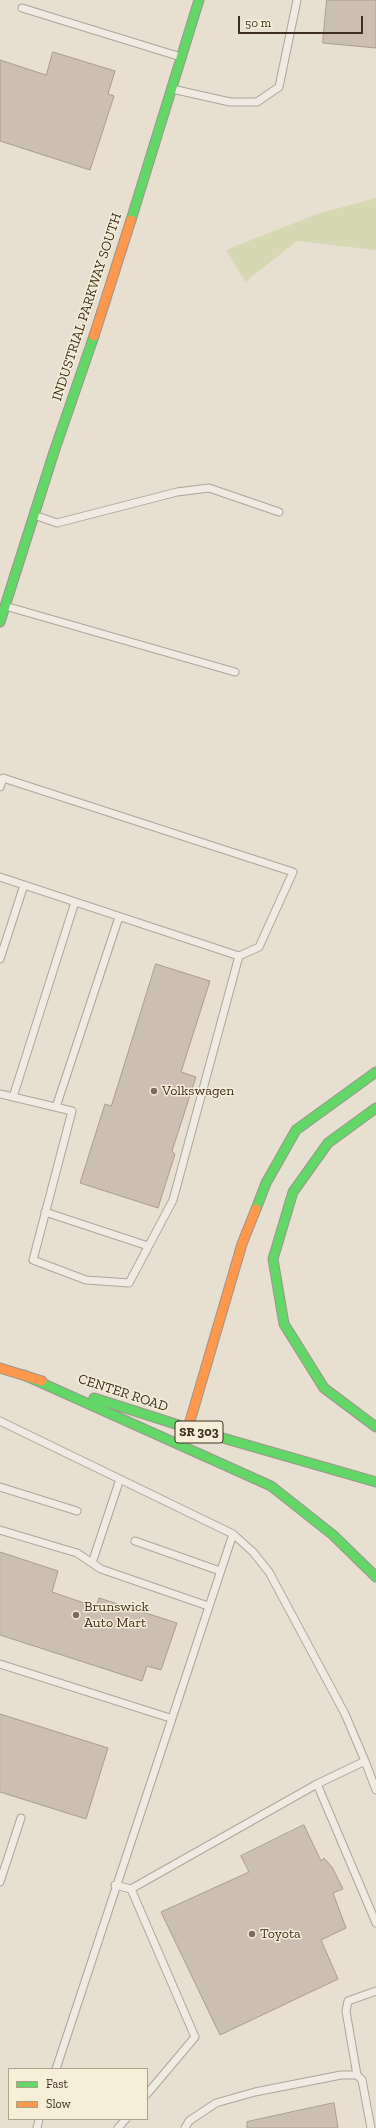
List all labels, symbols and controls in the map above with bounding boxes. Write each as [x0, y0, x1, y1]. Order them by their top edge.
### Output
scale bar [240, 8, 365, 34]
text: 50 m [245, 16, 271, 30]
street label: INDUSTRIAL PARKWAY SOUTH [49, 211, 125, 403]
place label: Volkswagen [162, 1083, 234, 1099]
marker: Volkswagen [149, 1086, 159, 1096]
street label: CENTER ROAD [76, 1371, 170, 1415]
road number: SR 303 [175, 1421, 223, 1443]
place label: Brunswick Auto Mart [84, 1599, 149, 1632]
marker: Brunswick Auto Mart [71, 1610, 81, 1620]
place label: Toyota [260, 1926, 301, 1942]
marker: Toyota [247, 1929, 257, 1939]
legend [8, 2068, 148, 2120]
text: Fast [46, 2077, 68, 2091]
text: Slow [46, 2097, 71, 2111]

